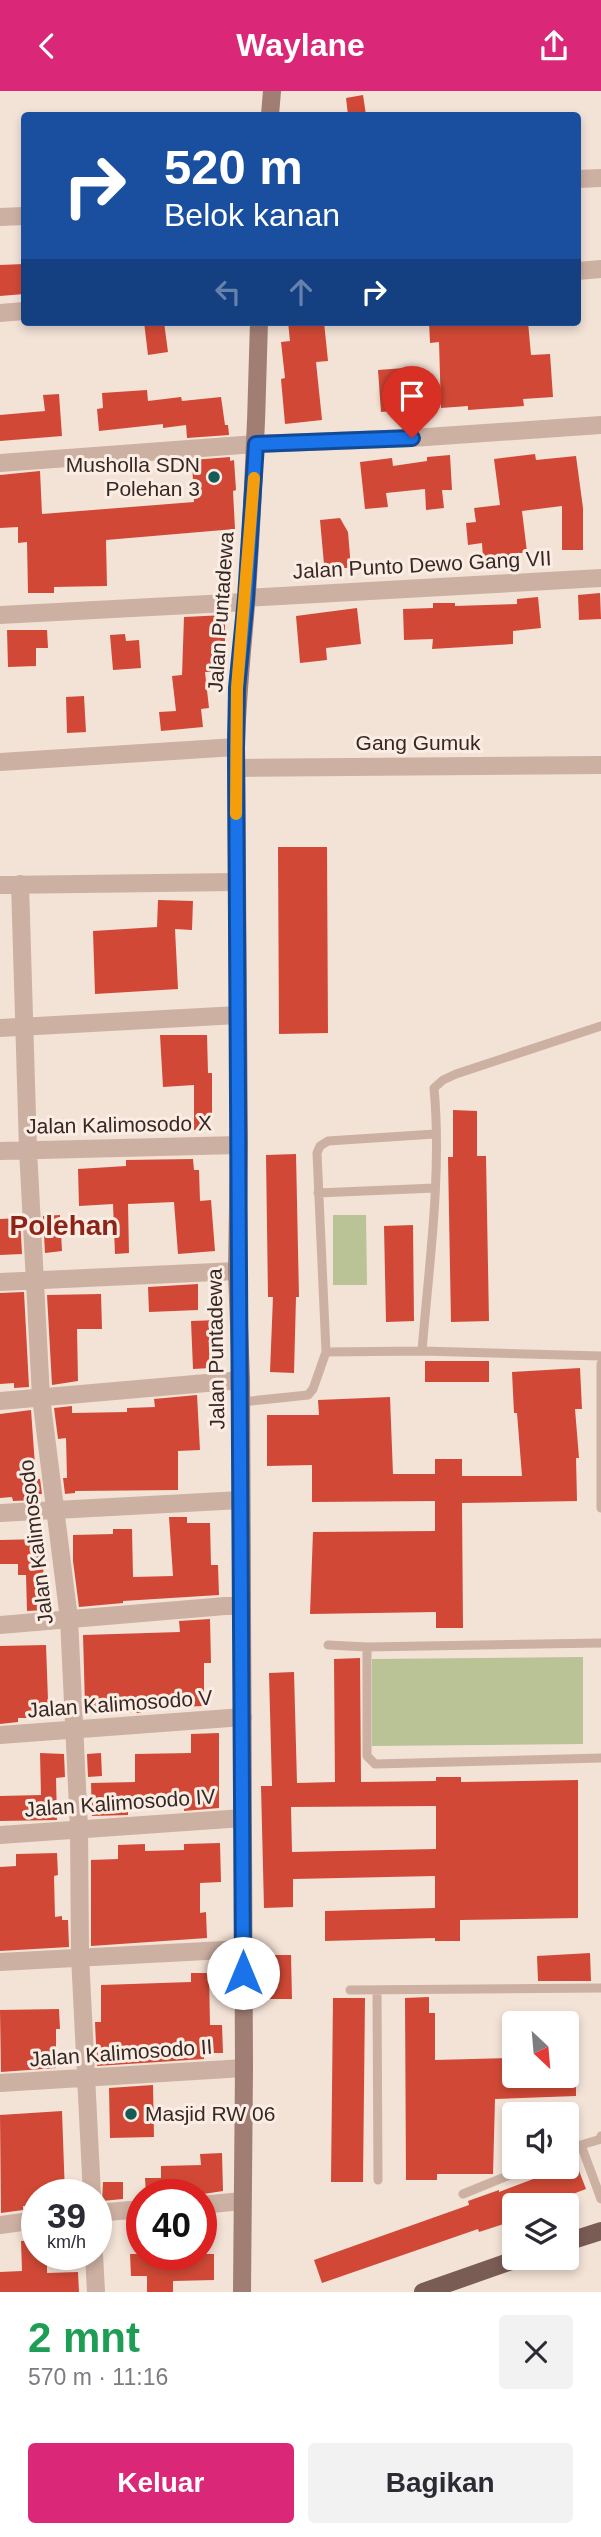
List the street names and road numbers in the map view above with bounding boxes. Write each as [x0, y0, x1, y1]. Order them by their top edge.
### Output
street label: Jalan Puntadewa [203, 530, 238, 693]
street label: Jalan Punto Dewo Gang VII [292, 546, 552, 583]
street label: Gang Gumuk [356, 731, 481, 754]
street label: Jalan Kalimosodo X [26, 1111, 212, 1138]
street label: Jalan Puntadewa [203, 1268, 228, 1430]
street label: Jalan Kalimosodo [14, 1458, 57, 1626]
street label: Jalan Kalimosodo V [27, 1686, 213, 1721]
street label: Jalan Kalimosodo IV [24, 1784, 216, 1821]
street label: Jalan Kalimosodo II [29, 2035, 213, 2070]

